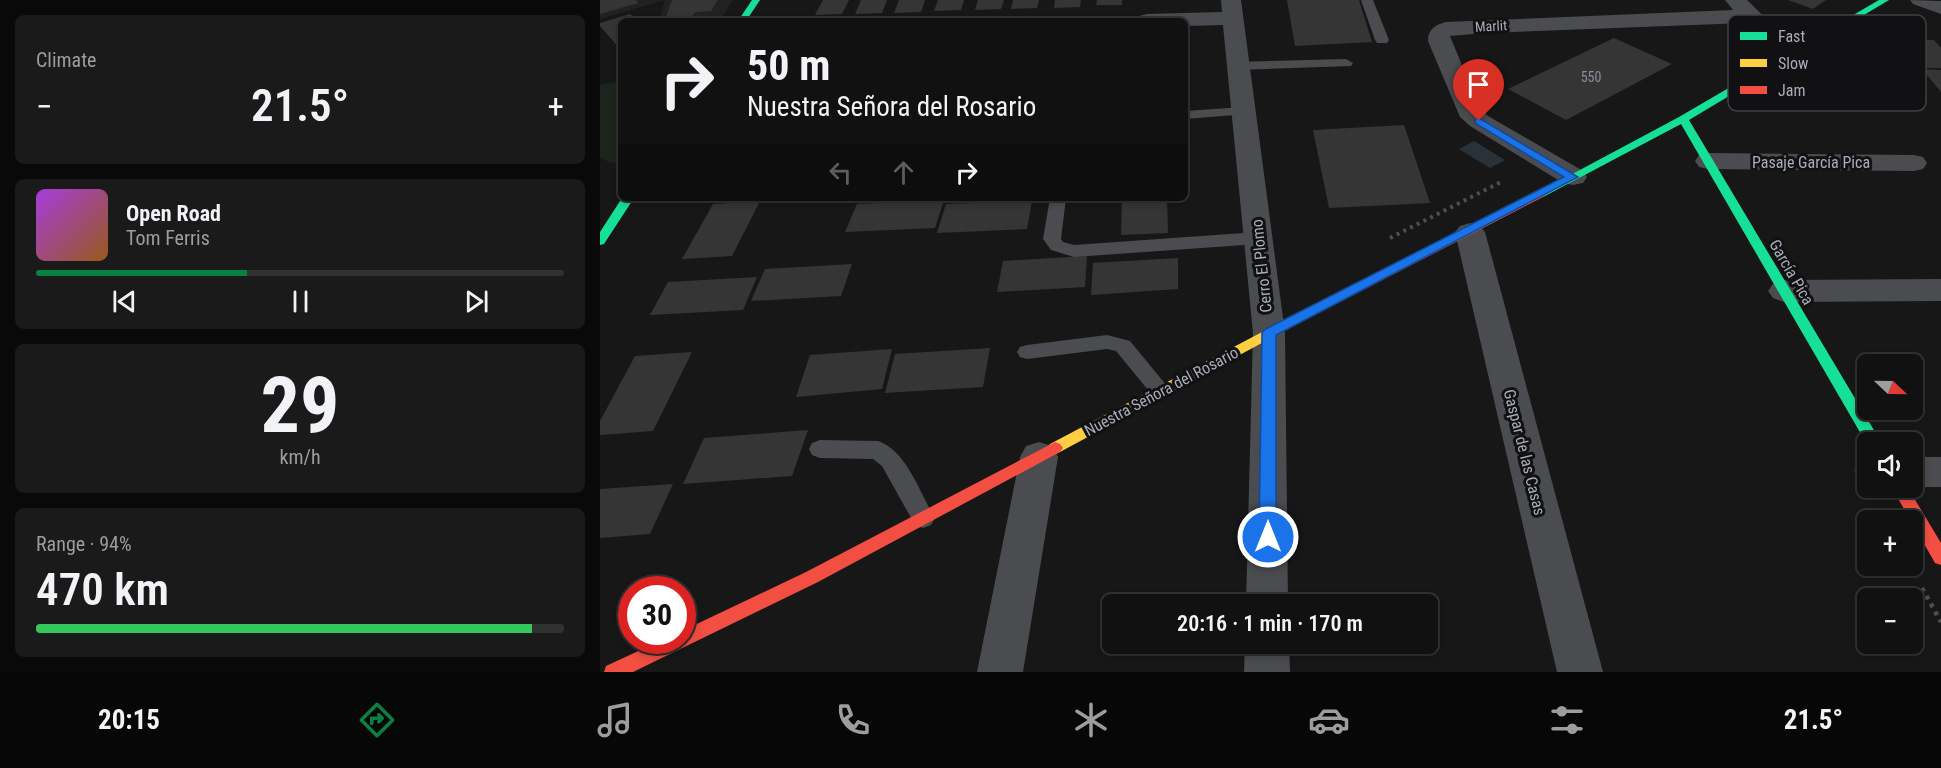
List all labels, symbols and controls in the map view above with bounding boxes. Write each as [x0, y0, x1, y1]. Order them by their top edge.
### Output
legend [1728, 15, 1926, 111]
street label: Marlit [1475, 17, 1507, 35]
text: Fast [1778, 27, 1805, 46]
text: 50 m [747, 41, 830, 90]
icon: right [648, 42, 726, 120]
text: Climate [36, 48, 96, 72]
text: Slow [1778, 54, 1808, 73]
pin [1453, 59, 1504, 121]
icon: arrive [1462, 68, 1495, 101]
house number: 550 [1581, 69, 1601, 85]
text: 21.5° [251, 79, 349, 132]
text: Jam [1778, 81, 1805, 100]
text: − [36, 87, 53, 126]
text: + [548, 87, 564, 126]
text: Nuestra Señora del Rosario [747, 91, 1036, 123]
street label: Pasaje García Pica [1752, 153, 1870, 172]
icon: left [824, 156, 857, 189]
icon: ahead [887, 156, 920, 189]
icon: right [950, 156, 983, 189]
text: Open Road [126, 201, 221, 226]
street label: Cerro El Plomo [1247, 218, 1276, 314]
text: Tom Ferris [126, 226, 210, 250]
street label: García Pica [1765, 236, 1818, 308]
icon: previous [108, 285, 141, 318]
icon: pause [284, 285, 317, 318]
icon: next [460, 285, 493, 318]
street label: Nuestra Señora del Rosario [1081, 343, 1241, 440]
north arrow [1857, 354, 1923, 420]
map controls [1857, 354, 1923, 654]
text: 29 [261, 360, 339, 451]
street label: Gaspar de las Casas [1500, 387, 1549, 517]
button: sound [1857, 432, 1923, 498]
text: km/h [279, 445, 321, 469]
position arrow [1236, 505, 1300, 569]
button: + [1857, 510, 1923, 576]
text: Range · 94% [36, 532, 132, 556]
text: 470 km [36, 563, 169, 616]
speed limit sign: 30 [618, 576, 696, 654]
button: − [1857, 588, 1923, 654]
text: 20:16 · 1 min · 170 m [1177, 611, 1363, 636]
icon: directions [356, 699, 398, 741]
icon: music [594, 699, 636, 741]
icon: phone [832, 699, 874, 741]
icon: climate [1070, 699, 1112, 741]
icon: car [1308, 699, 1350, 741]
icon: filters [1546, 699, 1588, 741]
text: 20:15 [98, 704, 160, 736]
text: 21.5° [1784, 704, 1843, 736]

